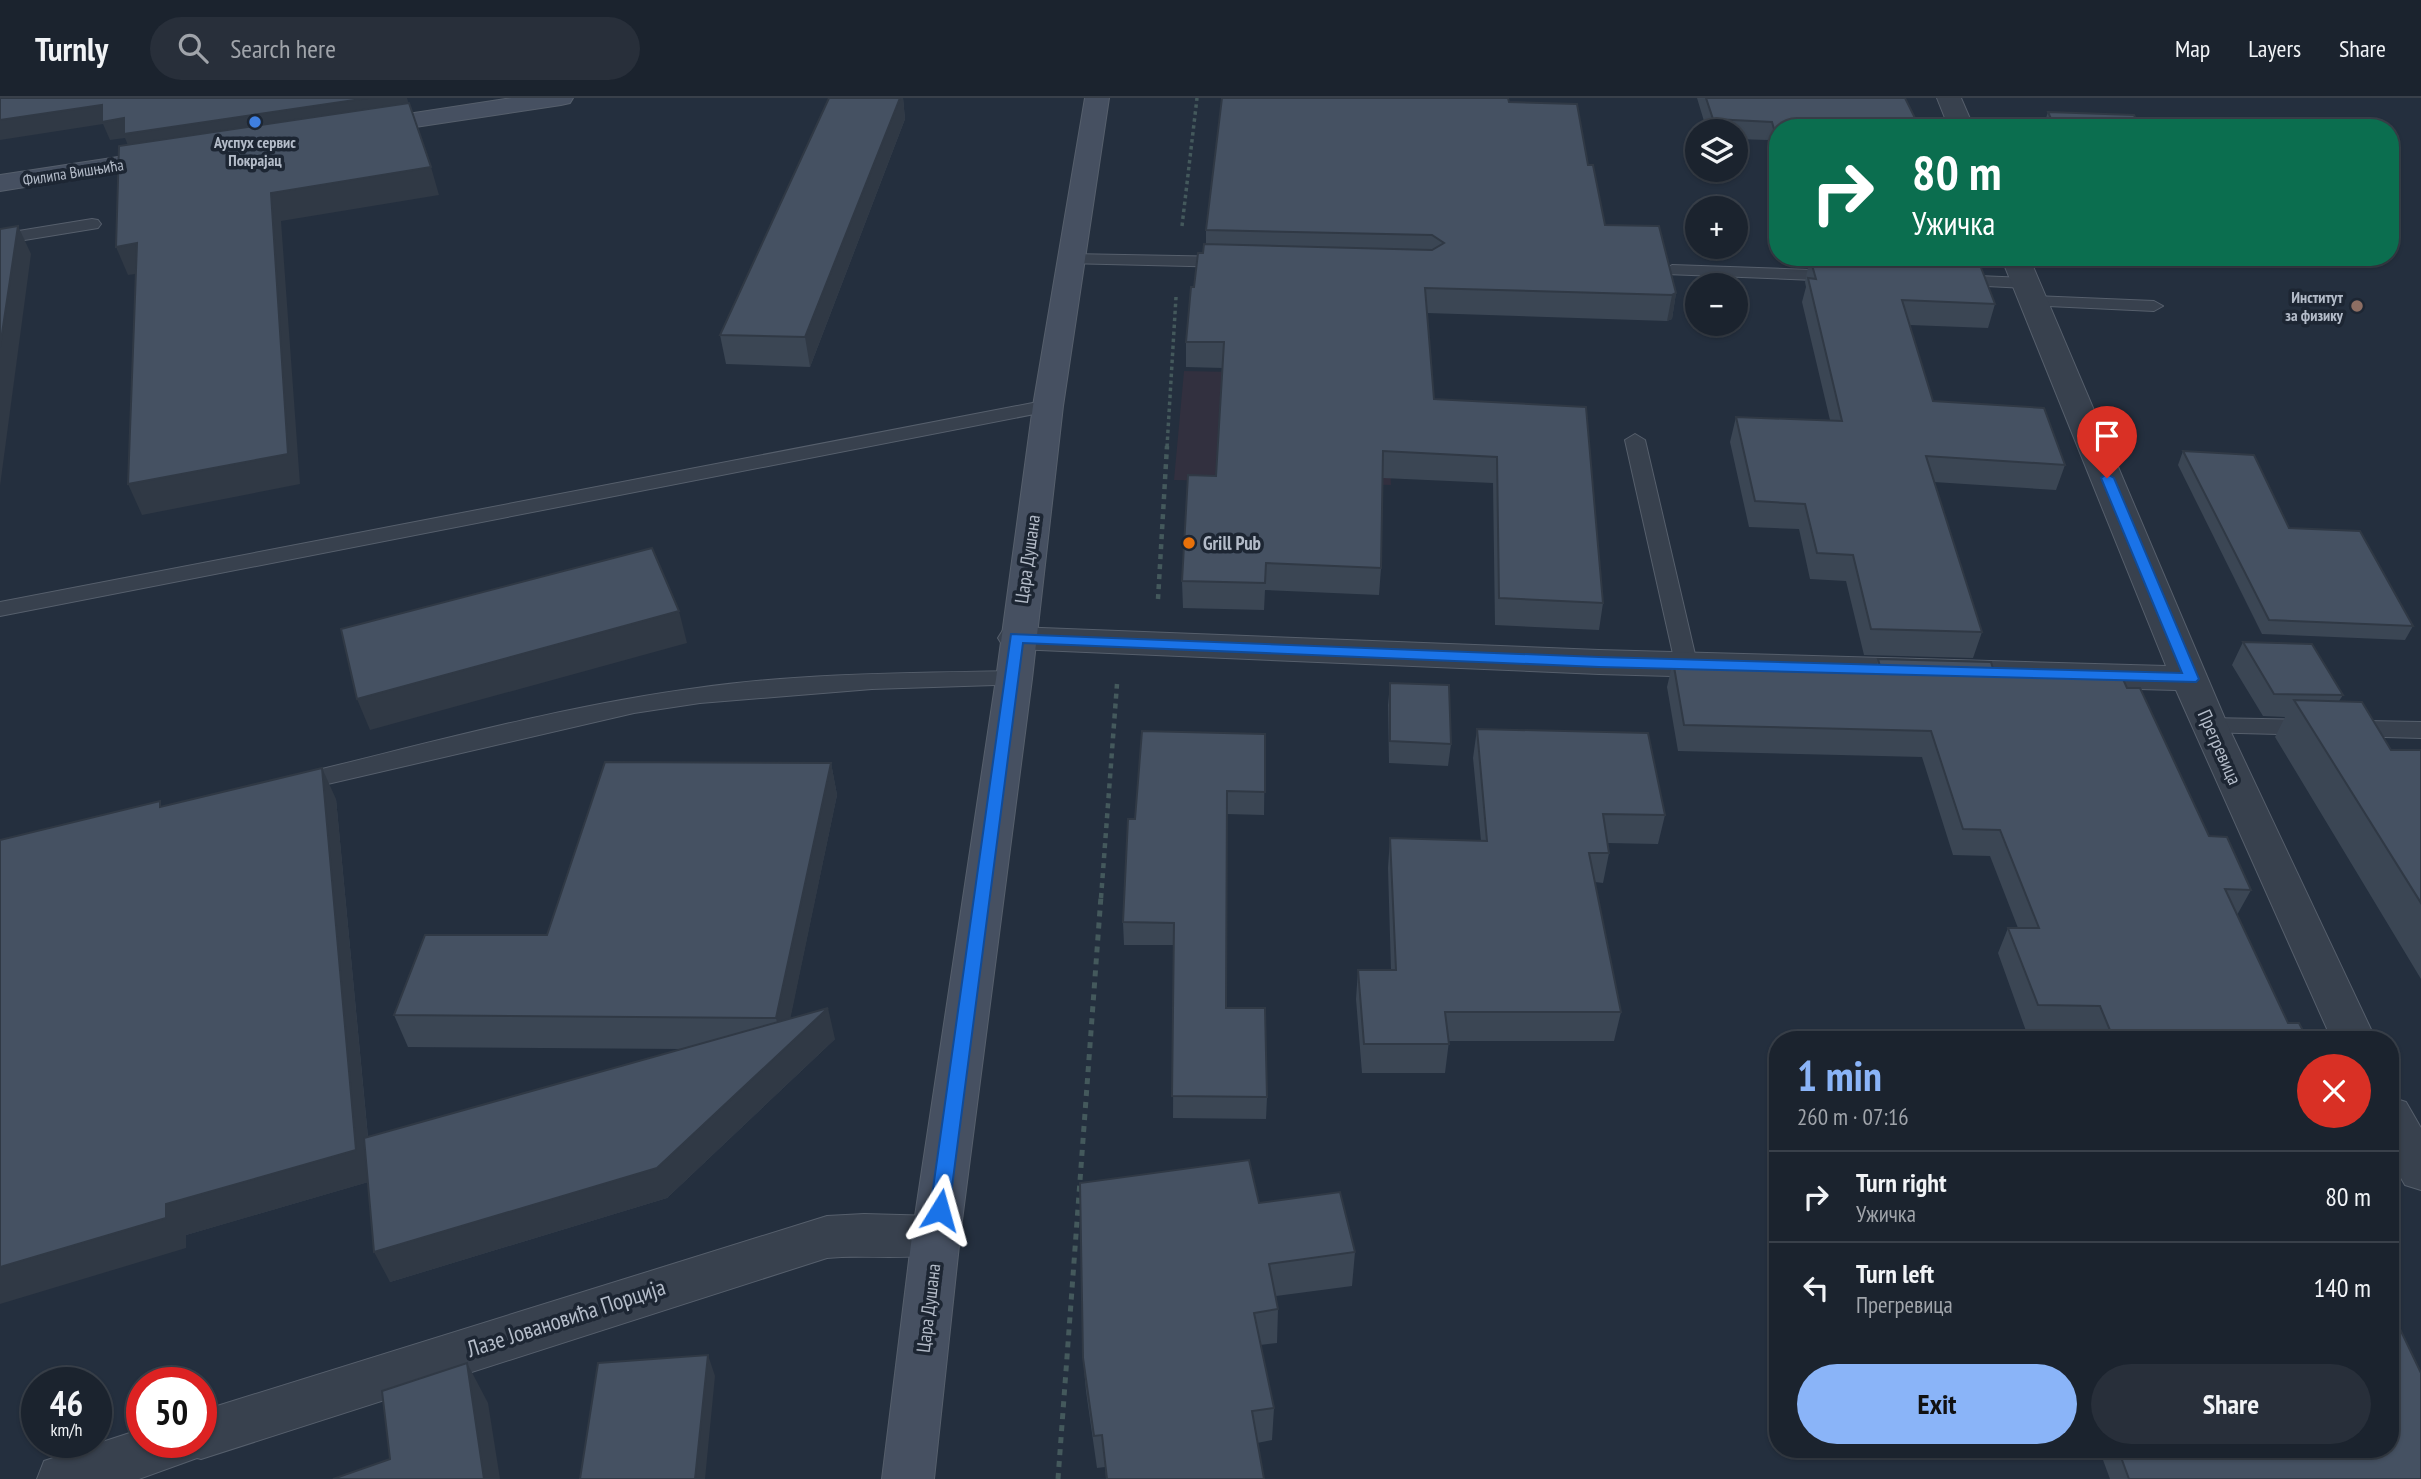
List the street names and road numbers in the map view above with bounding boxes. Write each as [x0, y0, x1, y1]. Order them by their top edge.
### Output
street label: Филипа Вишњића [21, 154, 125, 190]
street label: Цара Душана [1009, 513, 1045, 605]
street label: Прегревица [2193, 706, 2247, 788]
street label: Цара Душана [911, 1262, 945, 1354]
street label: Лазе Јовановића Порција [462, 1272, 669, 1364]

